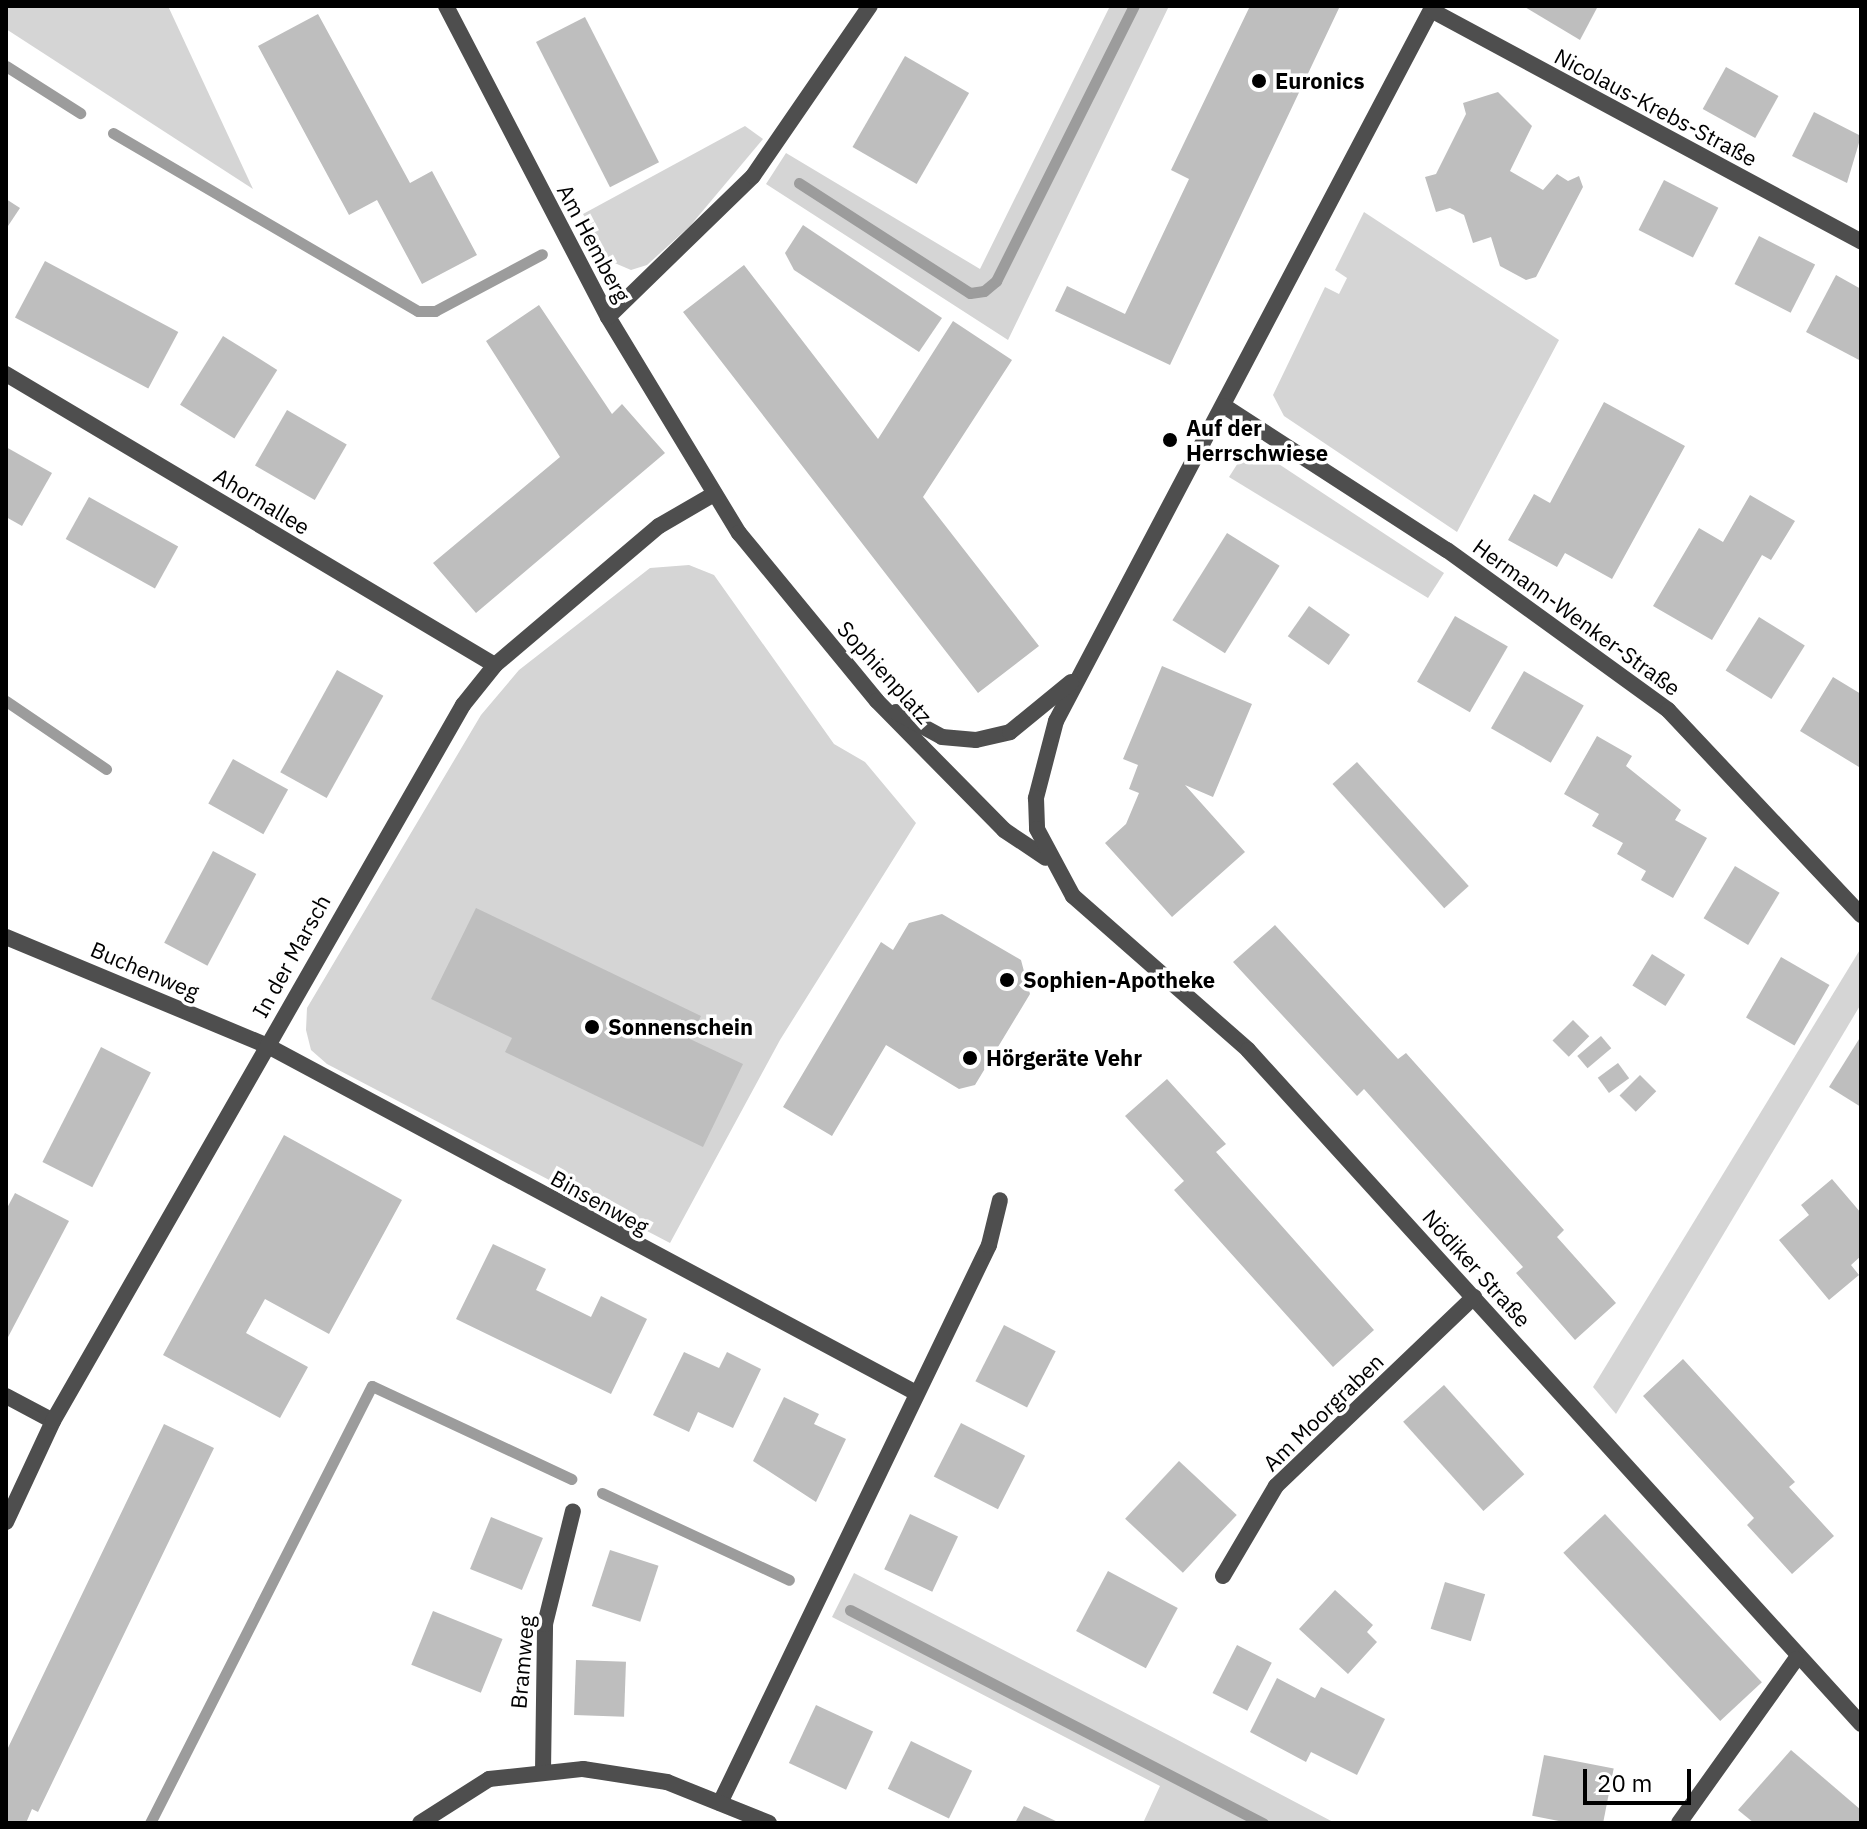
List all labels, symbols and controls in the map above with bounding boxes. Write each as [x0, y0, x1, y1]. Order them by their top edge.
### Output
street label: Nicolaus-Krebs-Straße [1550, 42, 1762, 172]
place label: Euronics [1275, 68, 1365, 94]
marker: Euronics [1250, 72, 1268, 90]
street label: Am Hemberg [552, 180, 636, 306]
place label: Auf der Herrschwiese [1186, 414, 1328, 466]
marker: Auf der Herrschwiese [1161, 431, 1179, 449]
street label: Ahornallee [209, 462, 315, 540]
street label: Hermann-Wenker-Straße [1468, 533, 1686, 701]
street label: Sophienplatz [832, 615, 938, 729]
street label: In der Marsch [246, 890, 336, 1022]
street label: Buchenweg [87, 935, 203, 1005]
place label: Sophien-Apotheke [1023, 967, 1215, 993]
marker: Sophien-Apotheke [998, 971, 1016, 989]
place label: Sonnenschein [608, 1014, 753, 1040]
marker: Sonnenschein [583, 1018, 601, 1036]
place label: Hörgeräte Vehr [986, 1045, 1142, 1071]
marker: Hörgeräte Vehr [961, 1049, 979, 1067]
street label: Binsenweg [546, 1164, 654, 1240]
street label: Nödiker Straße [1417, 1204, 1537, 1332]
street label: Am Moorgraben [1257, 1348, 1389, 1476]
street label: Bramweg [505, 1614, 539, 1710]
scale bar [1587, 1753, 1695, 1803]
text: 20 m [1597, 1767, 1652, 1799]

